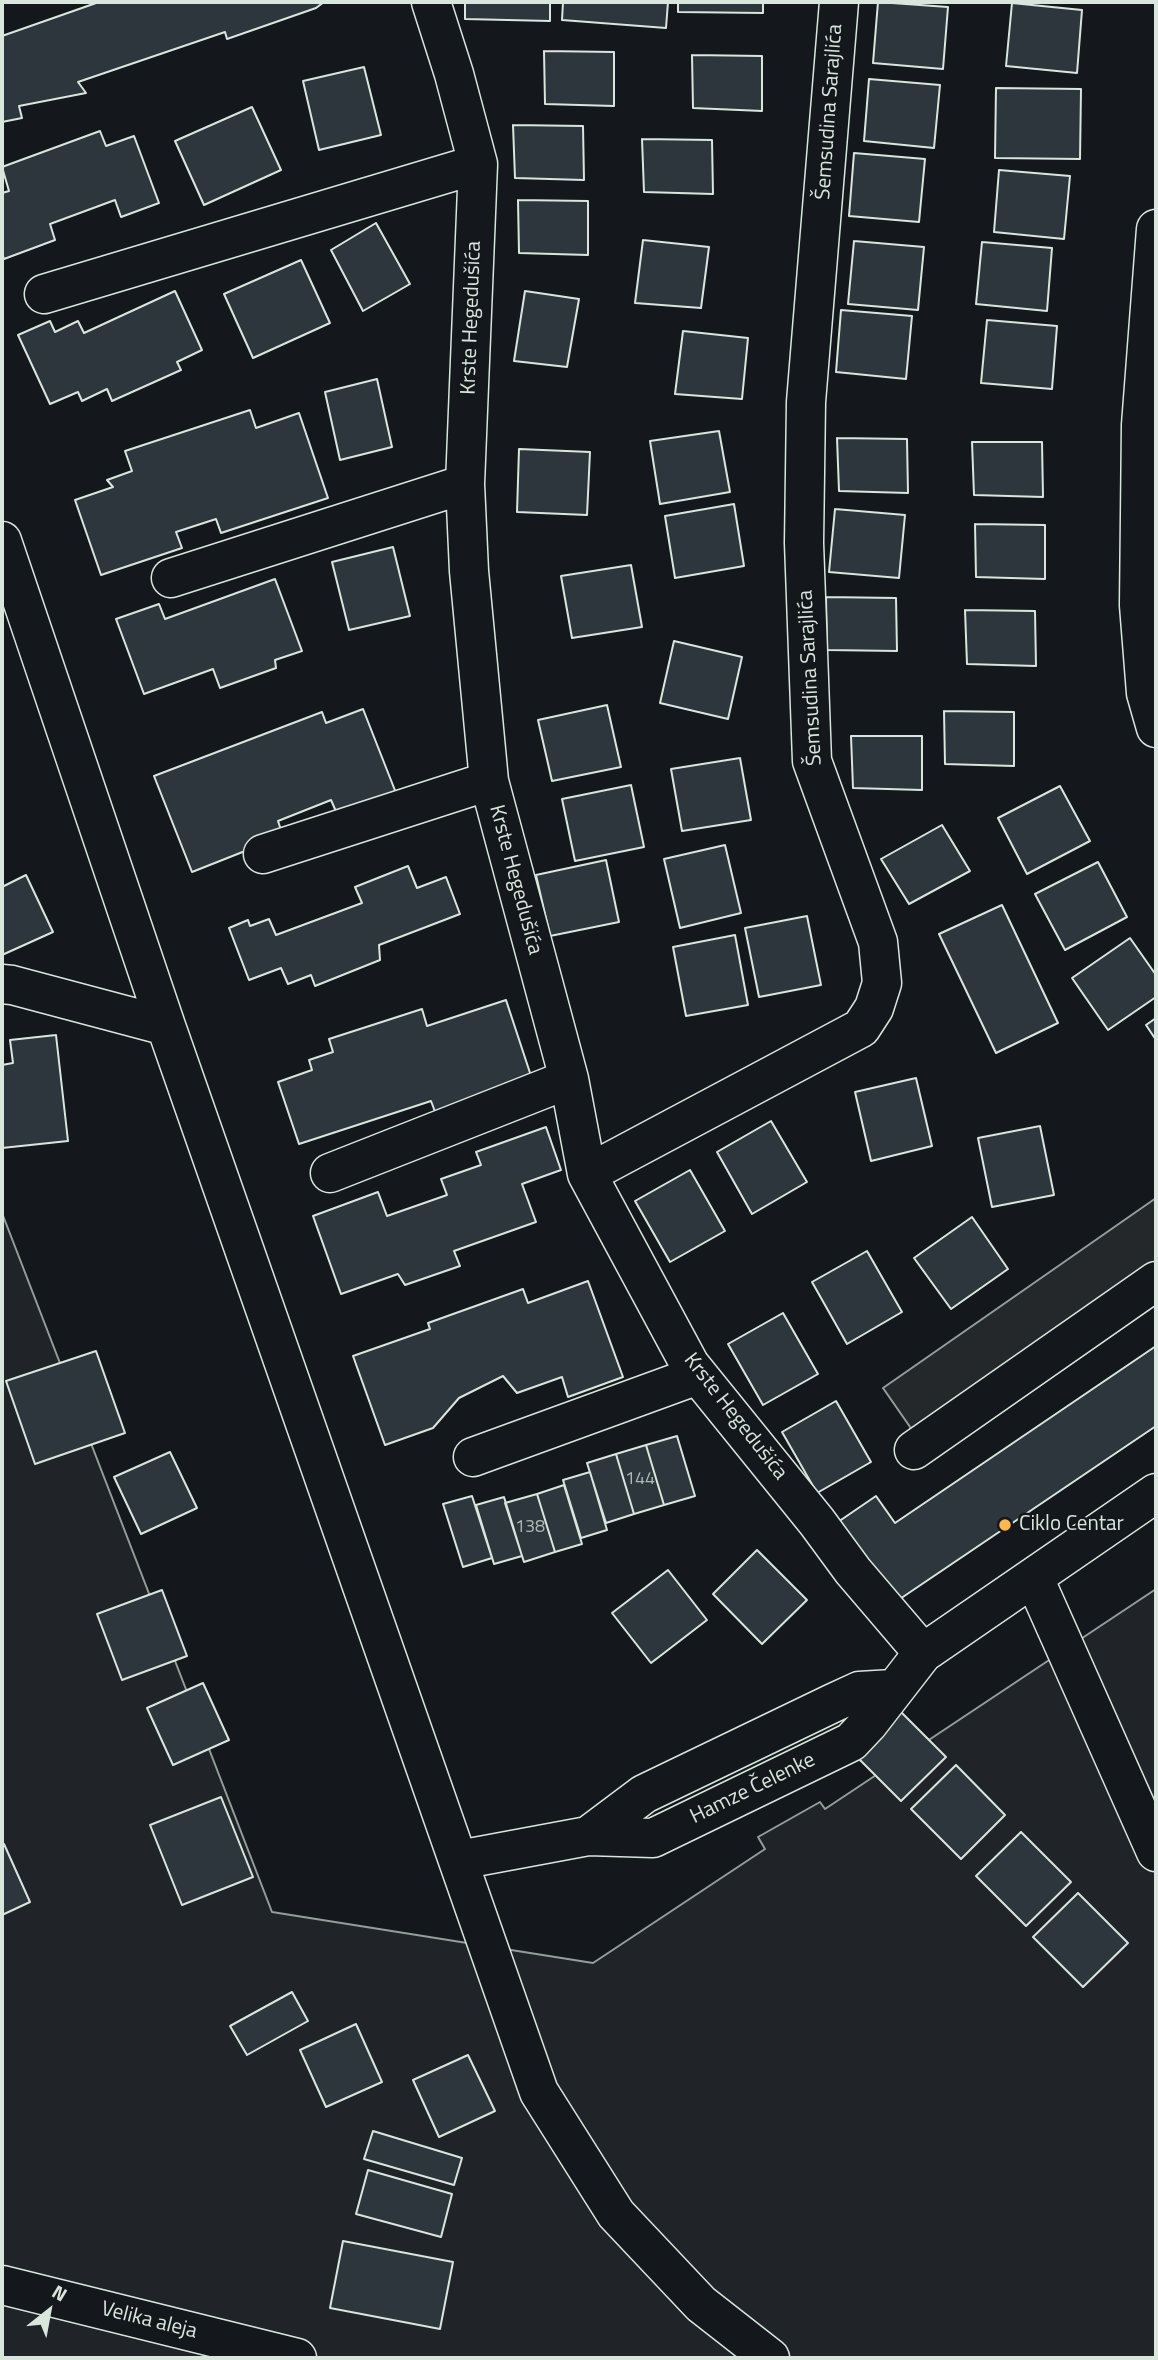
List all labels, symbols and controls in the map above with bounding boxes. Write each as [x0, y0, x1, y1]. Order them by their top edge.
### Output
street label: Šemsudina Sarajlića [811, 23, 849, 201]
street label: Krste Hegedušića [457, 241, 487, 395]
street label: Šemsudina Sarajlića [794, 589, 828, 767]
street label: Krste Hegedušića [483, 802, 547, 958]
street label: Krste Hegedušića [678, 1349, 792, 1485]
house number: 144 [625, 1469, 655, 1491]
place label: Ciklo Centar [1019, 1512, 1124, 1538]
house number: 138 [515, 1517, 545, 1539]
marker: Ciklo Centar [997, 1517, 1013, 1533]
street label: Hamze Čelenke [686, 1748, 820, 1830]
north arrow [14, 2276, 84, 2346]
text: N [47, 2277, 73, 2308]
street label: Velika aleja [98, 2297, 200, 2345]

